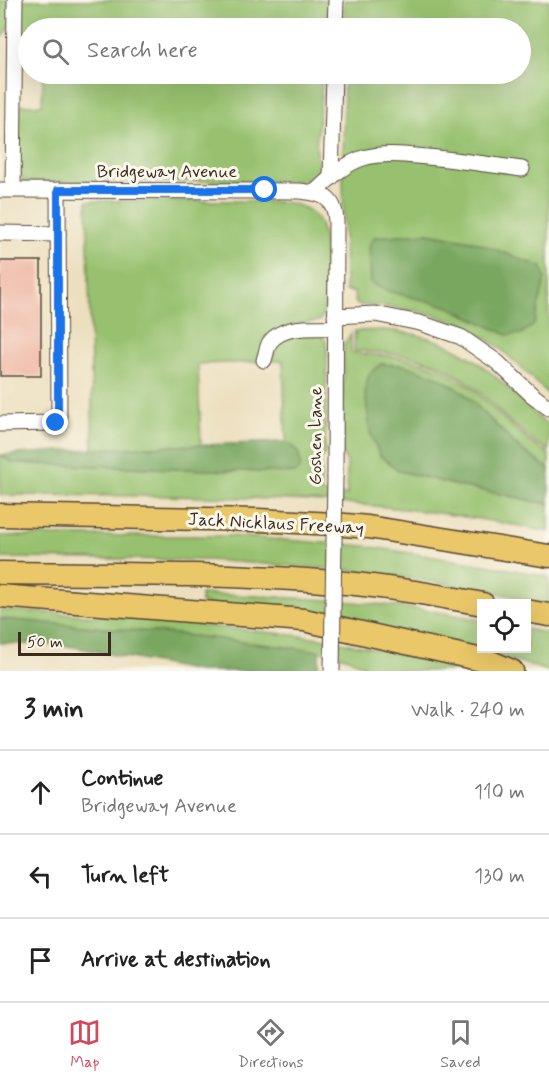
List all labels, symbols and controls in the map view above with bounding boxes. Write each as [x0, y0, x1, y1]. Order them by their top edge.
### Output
search box [18, 18, 531, 84]
icon: search [39, 35, 72, 68]
text: Search here [87, 37, 198, 65]
street label: Bridgeway Avenue [97, 160, 237, 184]
route start [251, 176, 277, 202]
street label: Goshen Lane [304, 387, 328, 485]
route end [42, 409, 68, 435]
street label: Jack Nicklaus Freeway [187, 507, 364, 541]
map controls [477, 599, 531, 653]
button: locate [477, 599, 531, 653]
scale bar [18, 629, 111, 656]
text: 50 m [27, 632, 63, 653]
text: 3 min [24, 693, 84, 727]
text: Walk · 240 m [411, 697, 525, 724]
text: Continue [81, 765, 163, 793]
icon: ahead [24, 776, 57, 809]
text: 110 m [474, 779, 525, 806]
text: Bridgeway Avenue [81, 793, 237, 820]
icon: left [24, 860, 57, 893]
text: Turn left [81, 862, 169, 890]
text: 130 m [474, 863, 525, 890]
icon: arrive [24, 944, 57, 977]
text: Arrive at destination [81, 946, 271, 974]
tab: Map [68, 1016, 101, 1073]
tab: Directions [238, 1016, 304, 1073]
tab: Saved [440, 1016, 481, 1073]

